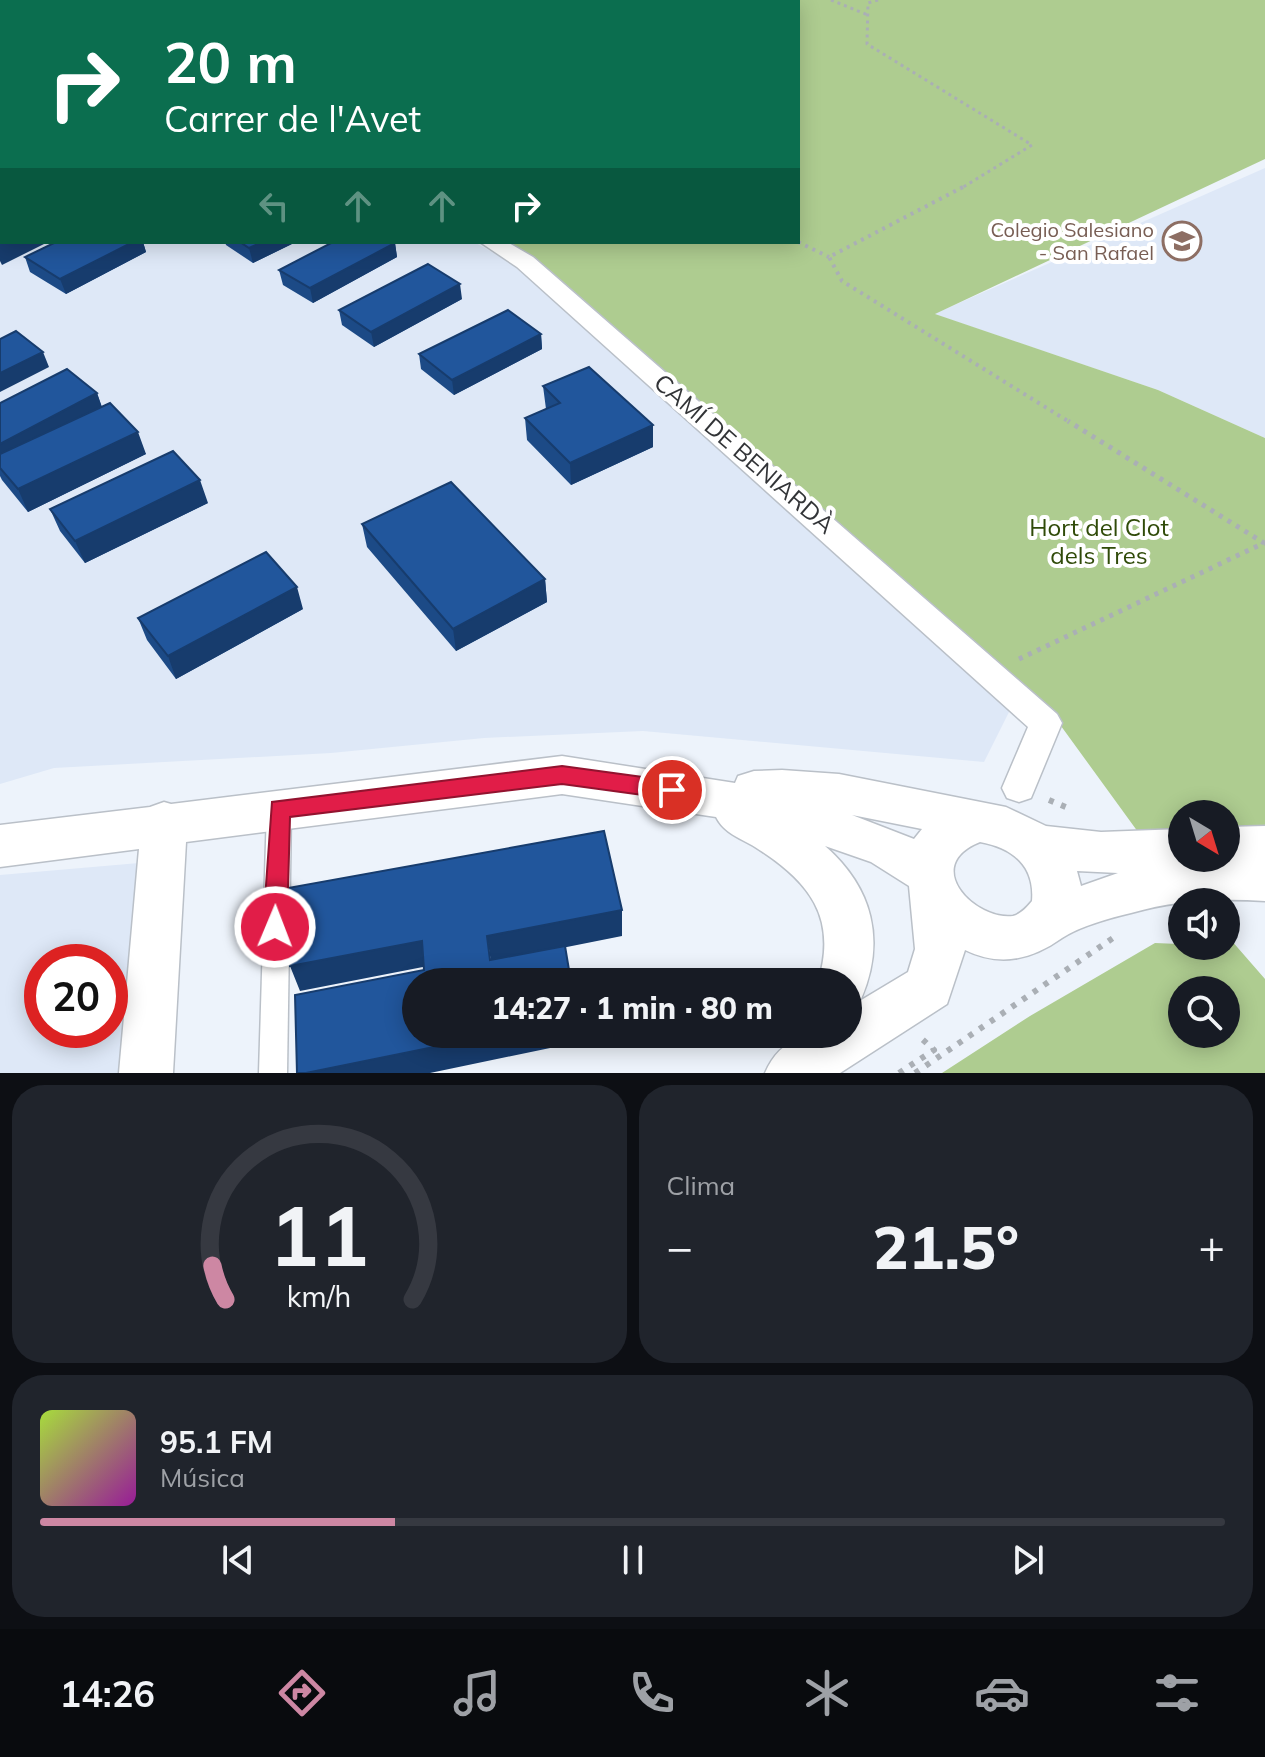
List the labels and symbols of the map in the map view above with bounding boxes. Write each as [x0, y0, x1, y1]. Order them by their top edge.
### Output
place label: Colegio Salesiano - San Rafael [991, 217, 1154, 265]
school or university icon: Colegio Salesiano - San Rafael [1161, 220, 1203, 262]
street label: CAMÍ DE BENIARDÀ [648, 367, 841, 540]
park label: Hort del Clot dels Tres [1029, 512, 1169, 570]
pin [638, 756, 706, 824]
north arrow [1168, 800, 1240, 872]
position arrow [233, 885, 317, 969]
speed limit sign: 20 [24, 944, 128, 1048]

